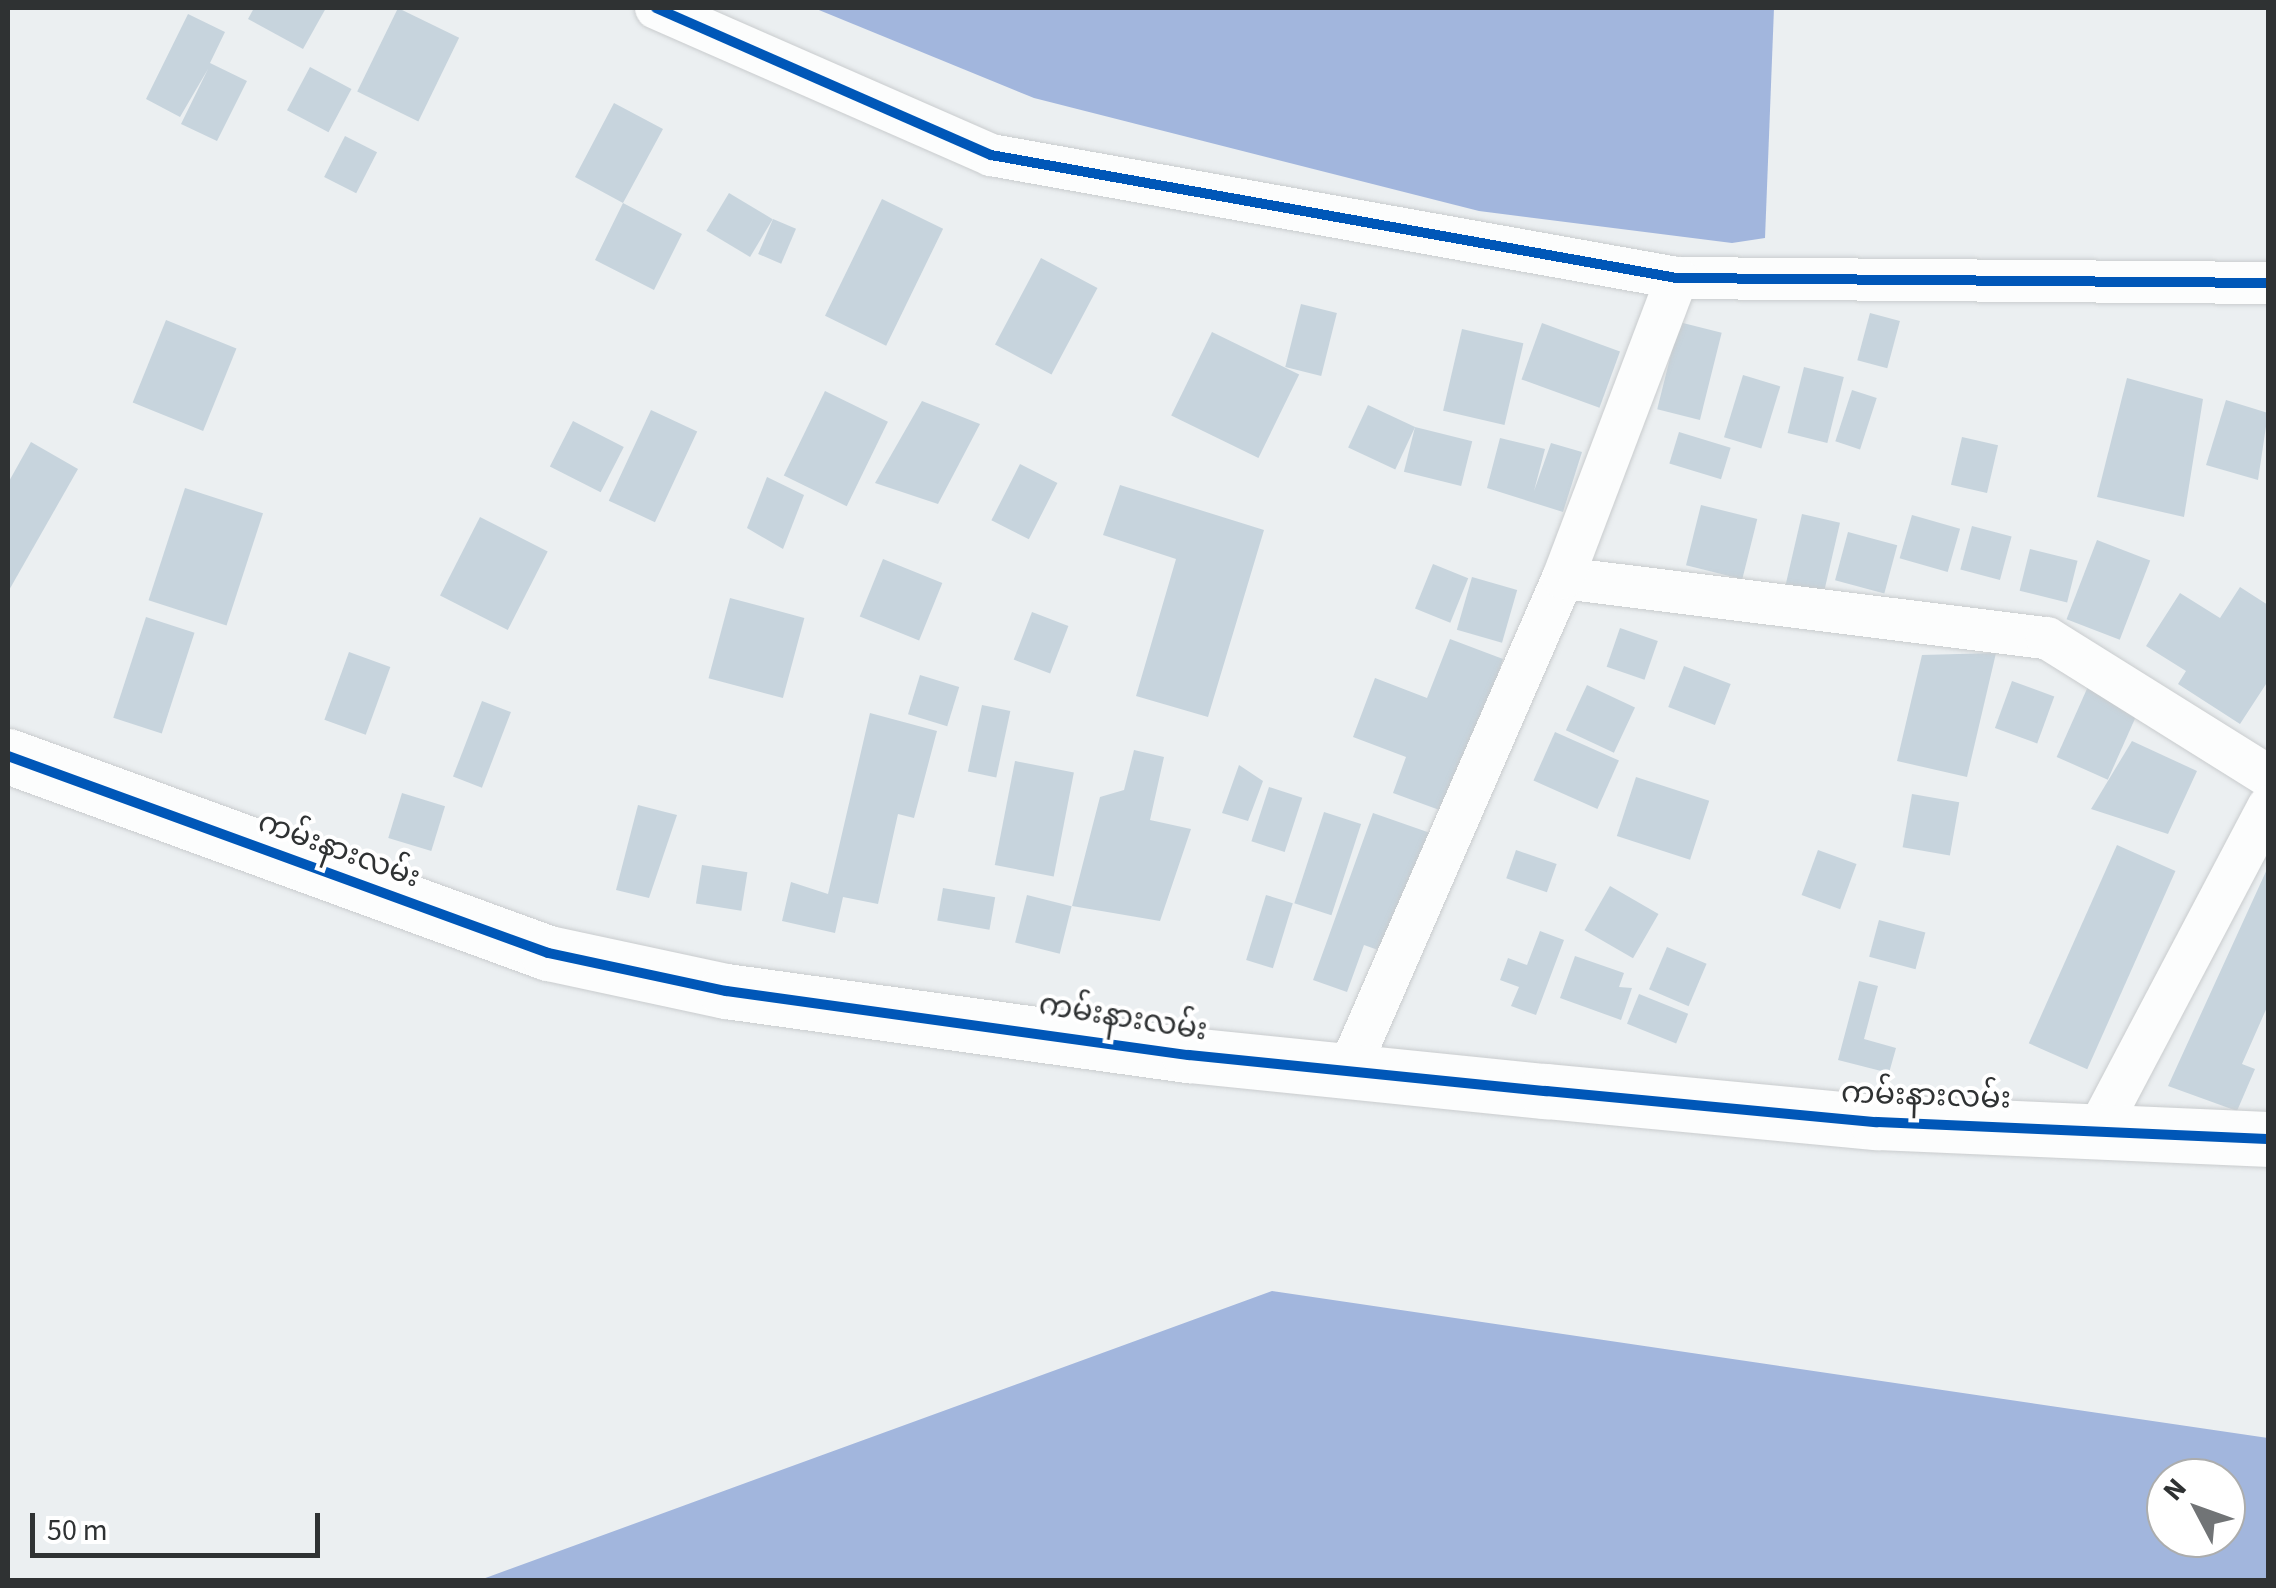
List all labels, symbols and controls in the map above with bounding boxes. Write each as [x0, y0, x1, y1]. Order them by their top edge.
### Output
street label: ကမ်းနားလမ်း [253, 804, 425, 896]
street label: ကမ်းနားလမ်း [1036, 987, 1210, 1049]
street label: ကမ်းနားလမ်း [1840, 1075, 2012, 1117]
north arrow [2146, 1458, 2246, 1558]
text: N [2154, 1469, 2196, 1510]
scale bar [35, 1493, 325, 1555]
text: 50 m [47, 1509, 108, 1552]

